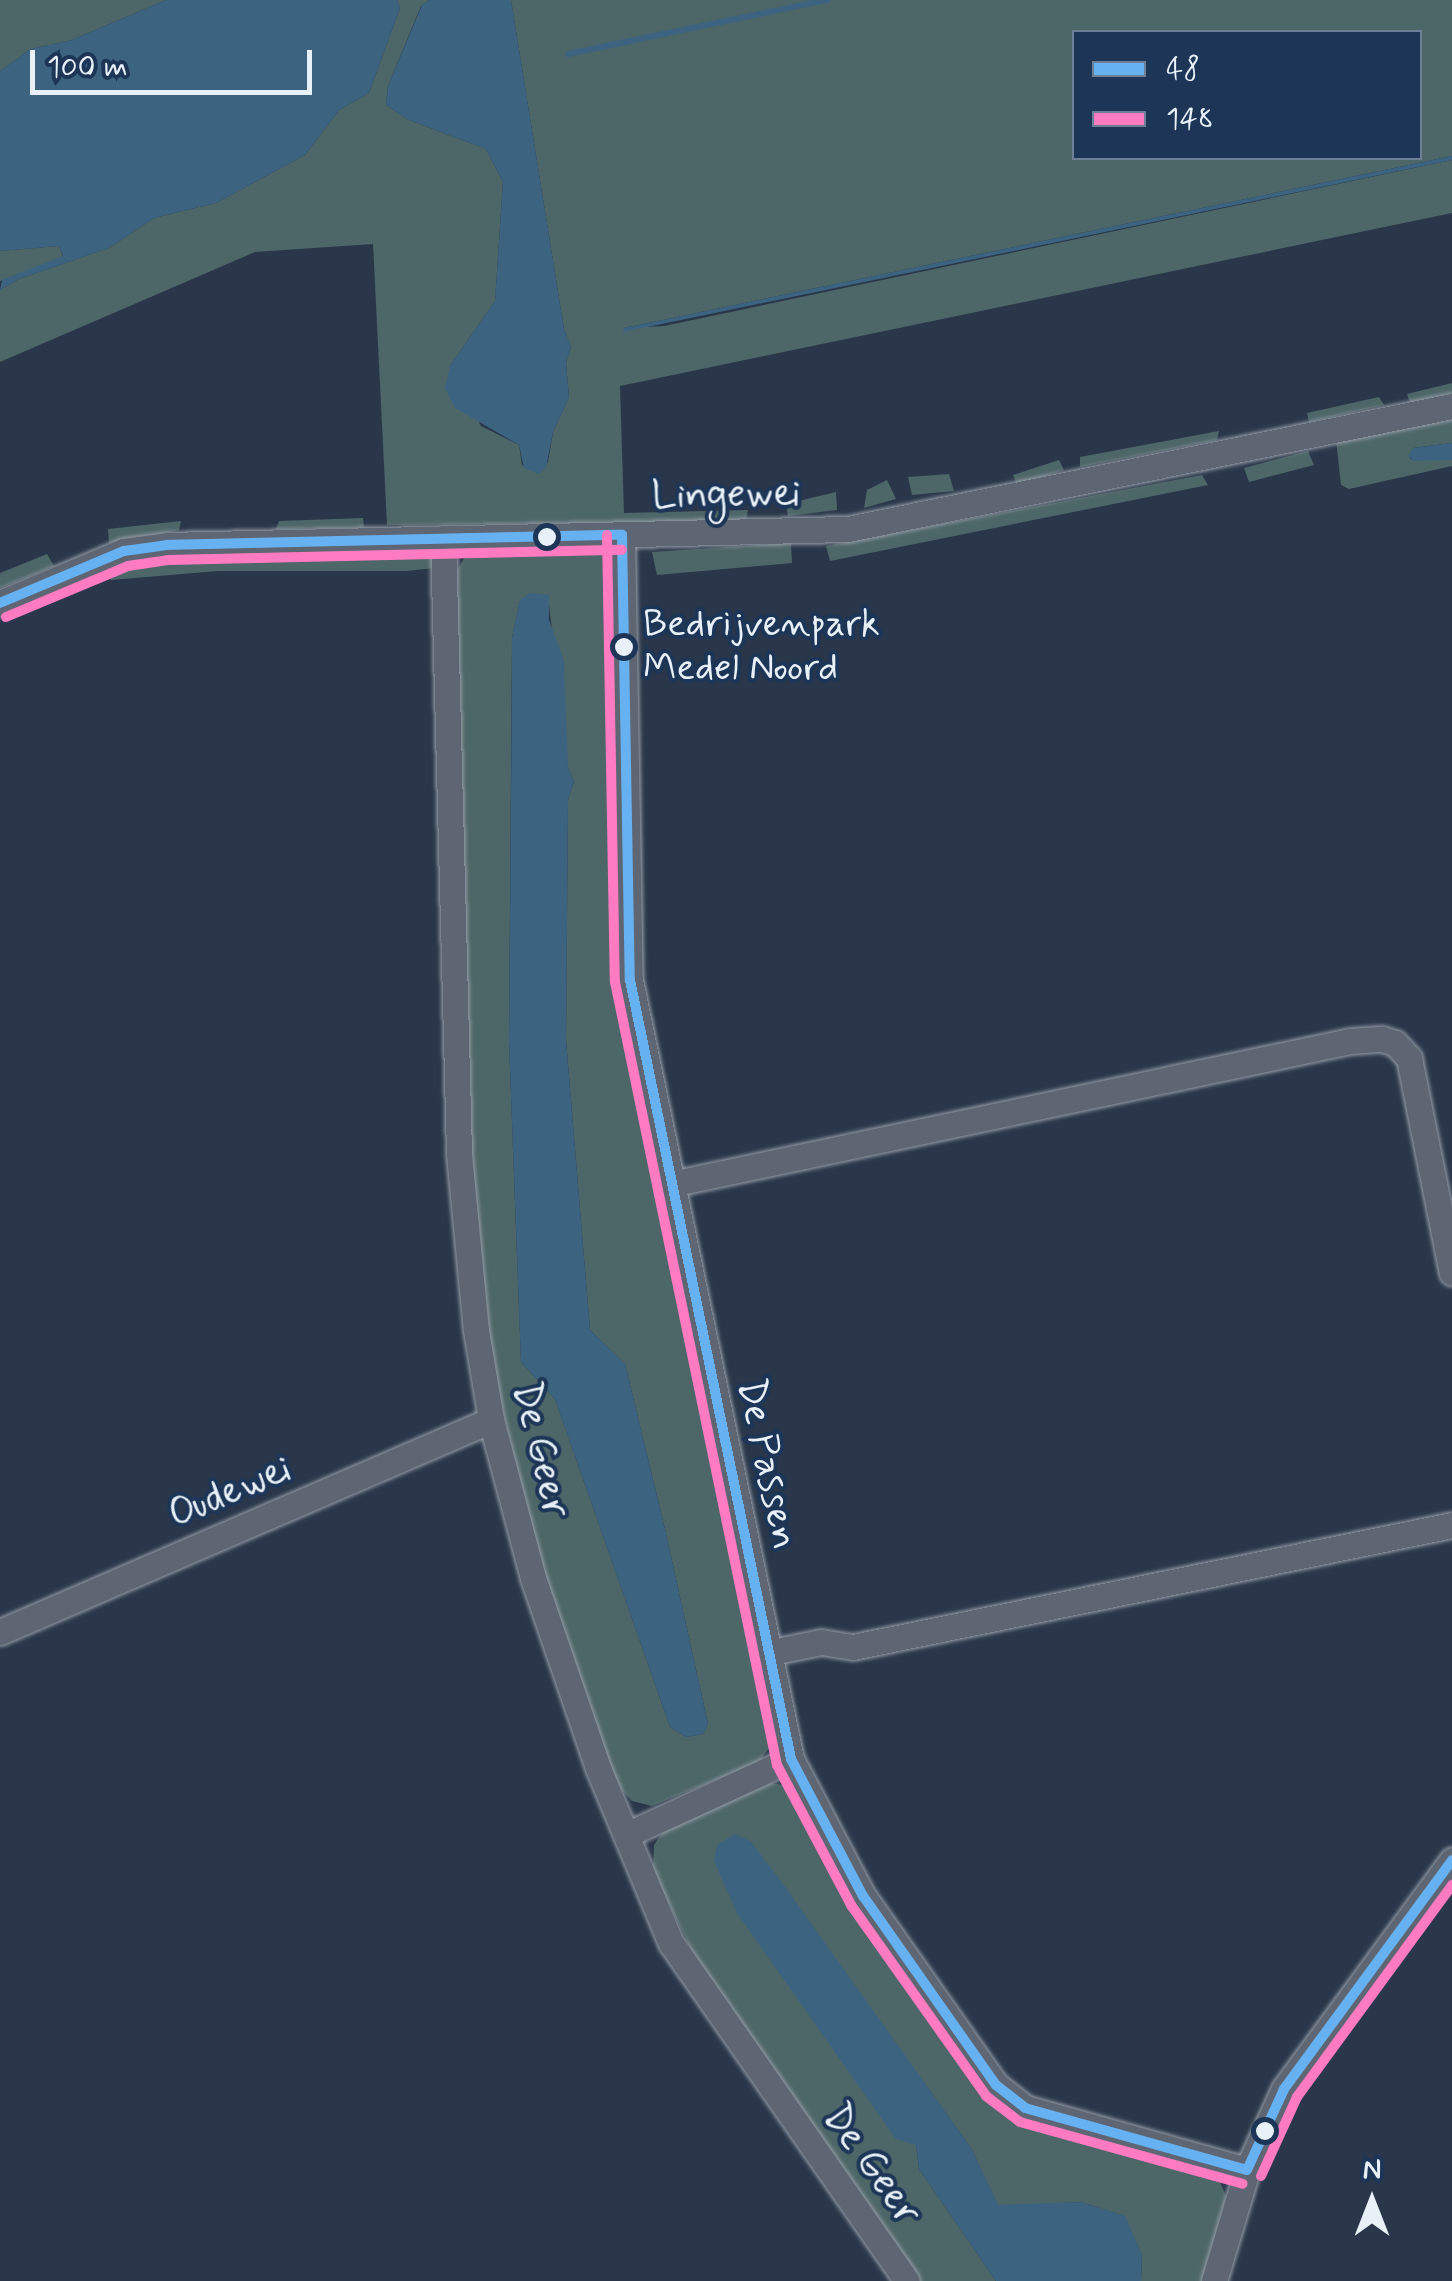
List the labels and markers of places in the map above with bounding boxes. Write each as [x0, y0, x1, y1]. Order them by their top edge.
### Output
unlabelled marker [537, 527, 557, 547]
place label: Bedrijvenpark Medel Noord [643, 602, 880, 692]
marker: Bedrijvenpark Medel Noord [614, 637, 634, 657]
unlabelled marker [1255, 2121, 1275, 2141]

